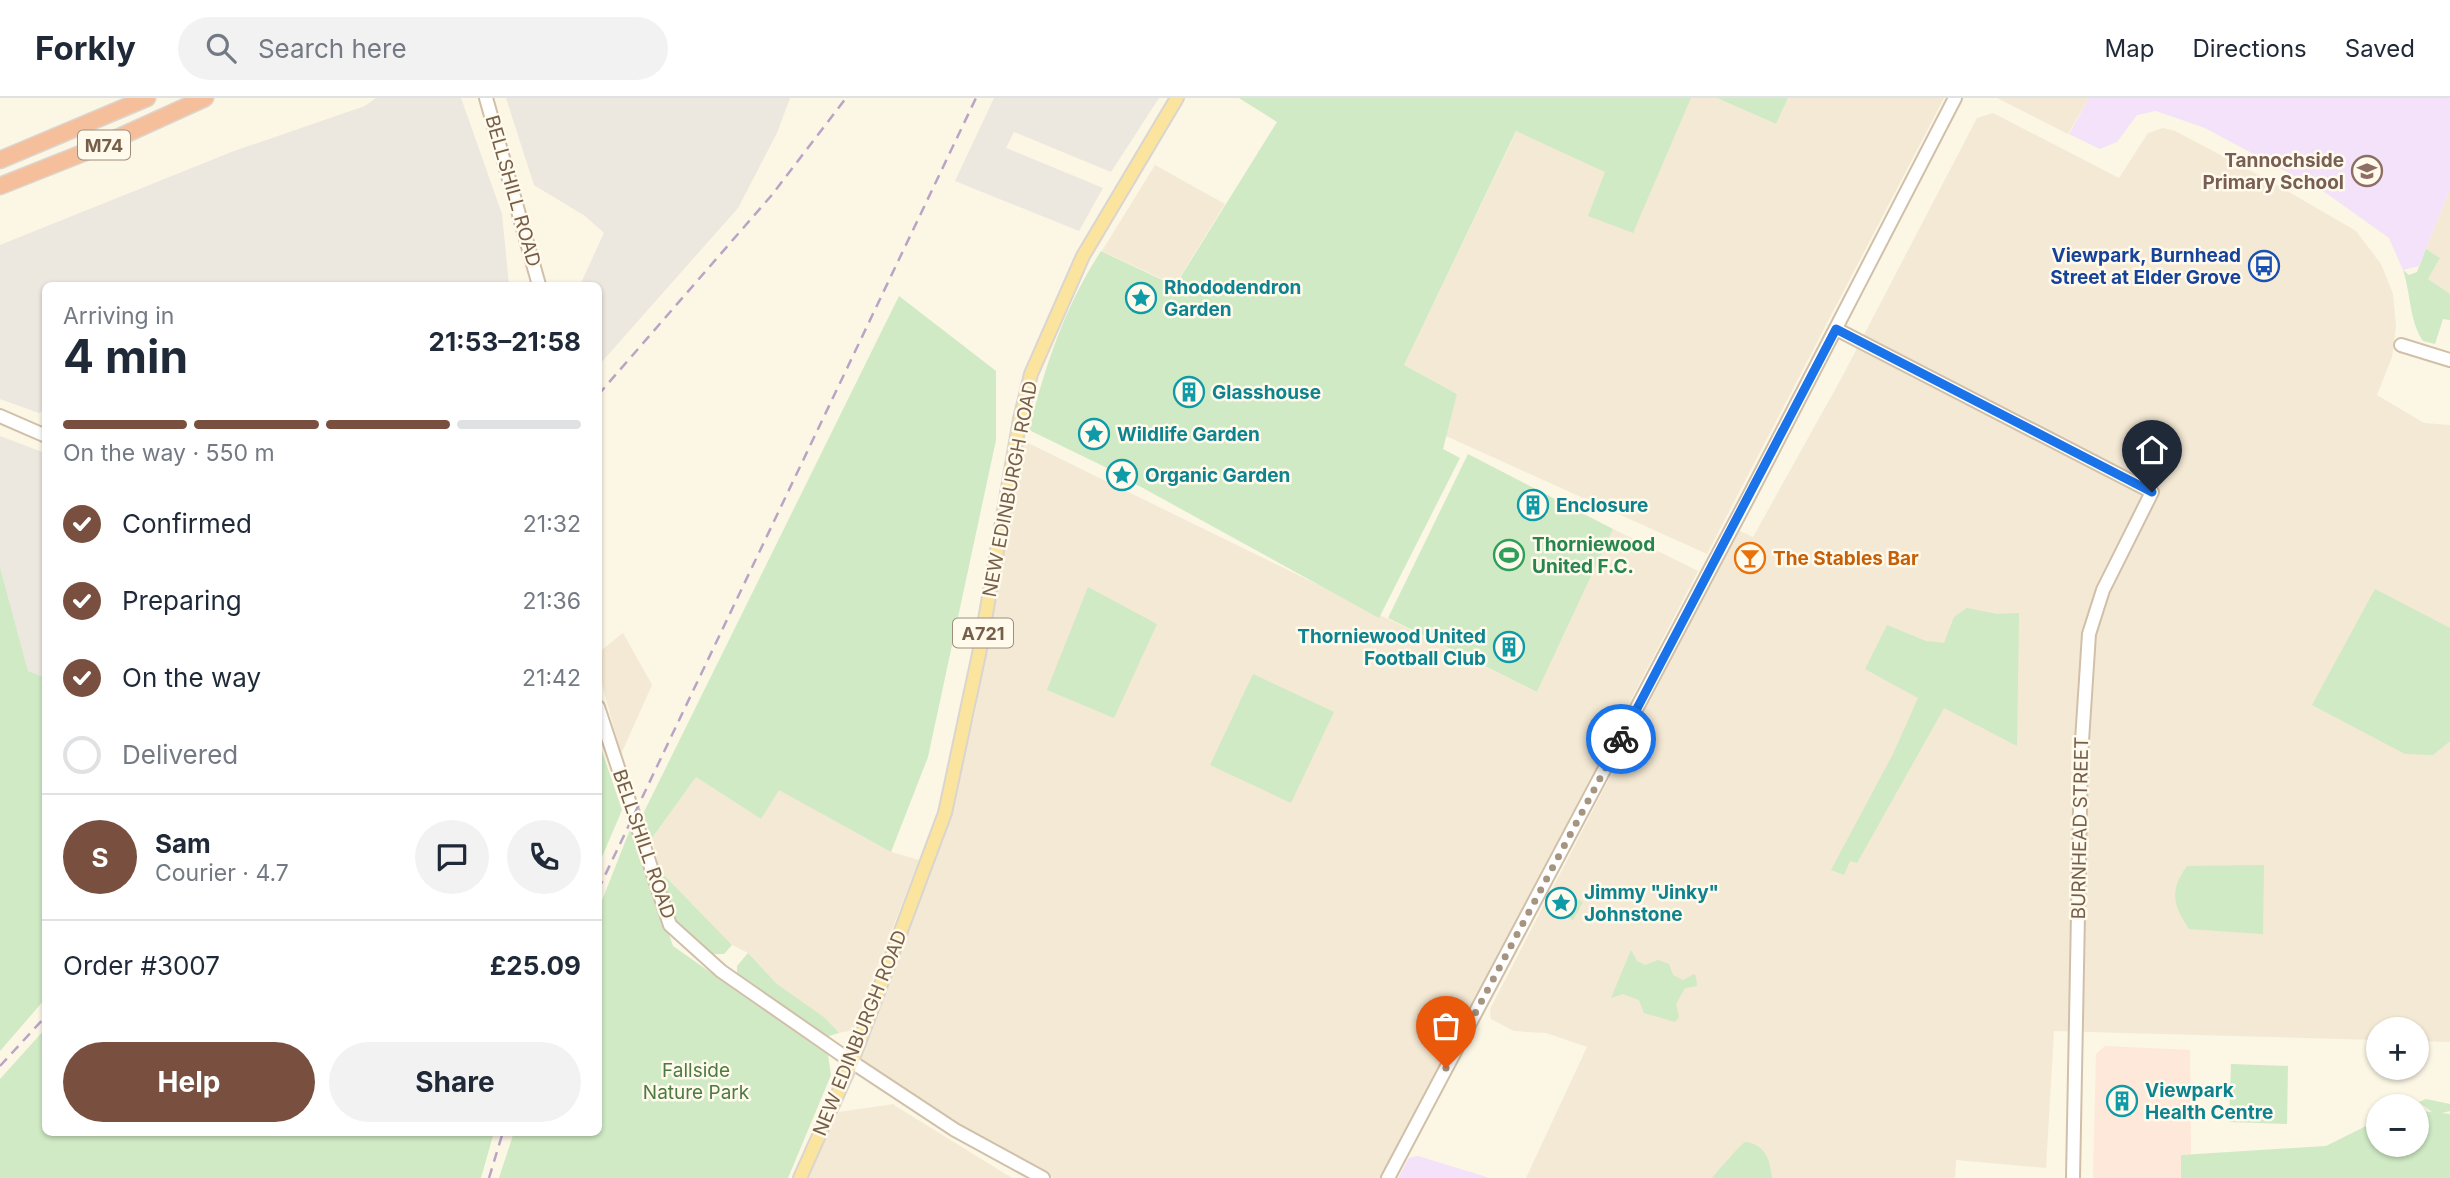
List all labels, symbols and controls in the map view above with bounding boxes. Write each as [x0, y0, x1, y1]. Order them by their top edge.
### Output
search box [178, 17, 668, 80]
text: Forkly [35, 28, 136, 68]
icon: search [202, 29, 240, 67]
text: Search here [258, 33, 407, 64]
text: Map [2105, 34, 2154, 63]
text: Directions [2192, 34, 2307, 63]
text: Saved [2345, 34, 2415, 63]
street label: BELLSHILL ROAD [480, 113, 546, 269]
road number: M74 [78, 130, 130, 160]
place label: Tannochside Primary School [2202, 149, 2344, 194]
school or university icon: Tannochside Primary School [2350, 154, 2384, 188]
place label: Viewpark, Burnhead Street at Elder Grove [2050, 244, 2241, 289]
bus stop icon: Viewpark, Burnhead Street at Elder Grove [2247, 249, 2281, 283]
place label: Rhododendron Garden [1164, 276, 1301, 321]
place icon: Rhododendron Garden [1124, 281, 1158, 315]
text: Arriving in [63, 302, 174, 330]
text: 21:53–21:58 [429, 326, 581, 357]
text: 4 min [63, 328, 188, 384]
building icon: Glasshouse [1172, 375, 1206, 409]
street label: NEW EDINBURGH ROAD [978, 379, 1042, 599]
place label: Glasshouse [1212, 381, 1321, 404]
place icon: Wildlife Garden [1077, 417, 1111, 451]
pin [2122, 420, 2182, 492]
place label: Wildlife Garden [1117, 423, 1260, 446]
icon: home [2133, 431, 2171, 469]
text: On the way · 550 m [63, 439, 275, 467]
place icon: Organic Garden [1105, 458, 1139, 492]
place label: Organic Garden [1145, 464, 1290, 487]
building icon: Enclosure [1516, 488, 1550, 522]
place label: Enclosure [1556, 494, 1648, 517]
icon: check [63, 505, 101, 543]
text: Confirmed [122, 508, 252, 539]
text: 21:32 [523, 510, 581, 538]
place label: Thorniewood United F.C. [1532, 533, 1655, 578]
sports icon: Thorniewood United F.C. [1492, 538, 1526, 572]
bar icon: The Stables Bar [1733, 541, 1767, 575]
place label: The Stables Bar [1773, 547, 1919, 570]
icon: check [63, 582, 101, 620]
text: Preparing [122, 585, 242, 616]
text: 21:36 [523, 587, 581, 615]
road number: A721 [953, 618, 1013, 648]
place label: Thorniewood United Football Club [1297, 625, 1486, 670]
building icon: Thorniewood United Football Club [1492, 630, 1526, 664]
icon: check [63, 659, 101, 697]
text: On the way [122, 662, 261, 693]
text: 21:42 [522, 664, 581, 692]
courier [1586, 704, 1656, 774]
icon: bike [1602, 720, 1640, 758]
street label: BURNHEAD STREET [2067, 737, 2093, 919]
text: Delivered [122, 739, 238, 770]
street label: BELLSHILL ROAD [608, 766, 680, 922]
button: chat [415, 820, 489, 894]
button: phone [507, 820, 581, 894]
text: Sam [155, 828, 211, 859]
text: S [91, 842, 109, 873]
text: Courier · 4.7 [155, 859, 289, 887]
place label: Jimmy "Jinky" Johnstone [1584, 881, 1719, 926]
place icon: Jimmy "Jinky" Johnstone [1544, 886, 1578, 920]
street label: NEW EDINBURGH ROAD [808, 927, 912, 1139]
text: Order #3007 [63, 950, 220, 981]
text: £25.09 [490, 950, 581, 981]
pin [1416, 996, 1476, 1068]
icon: bag [1427, 1007, 1465, 1045]
map controls [2366, 1017, 2429, 1157]
button: + [2366, 1017, 2429, 1080]
button: Help [63, 1042, 315, 1122]
button: Share [329, 1042, 581, 1122]
park label: Fallside Nature Park [643, 1059, 750, 1104]
place label: Viewpark Health Centre [2145, 1079, 2273, 1124]
building icon: Viewpark Health Centre [2105, 1084, 2139, 1118]
button: − [2366, 1094, 2429, 1157]

